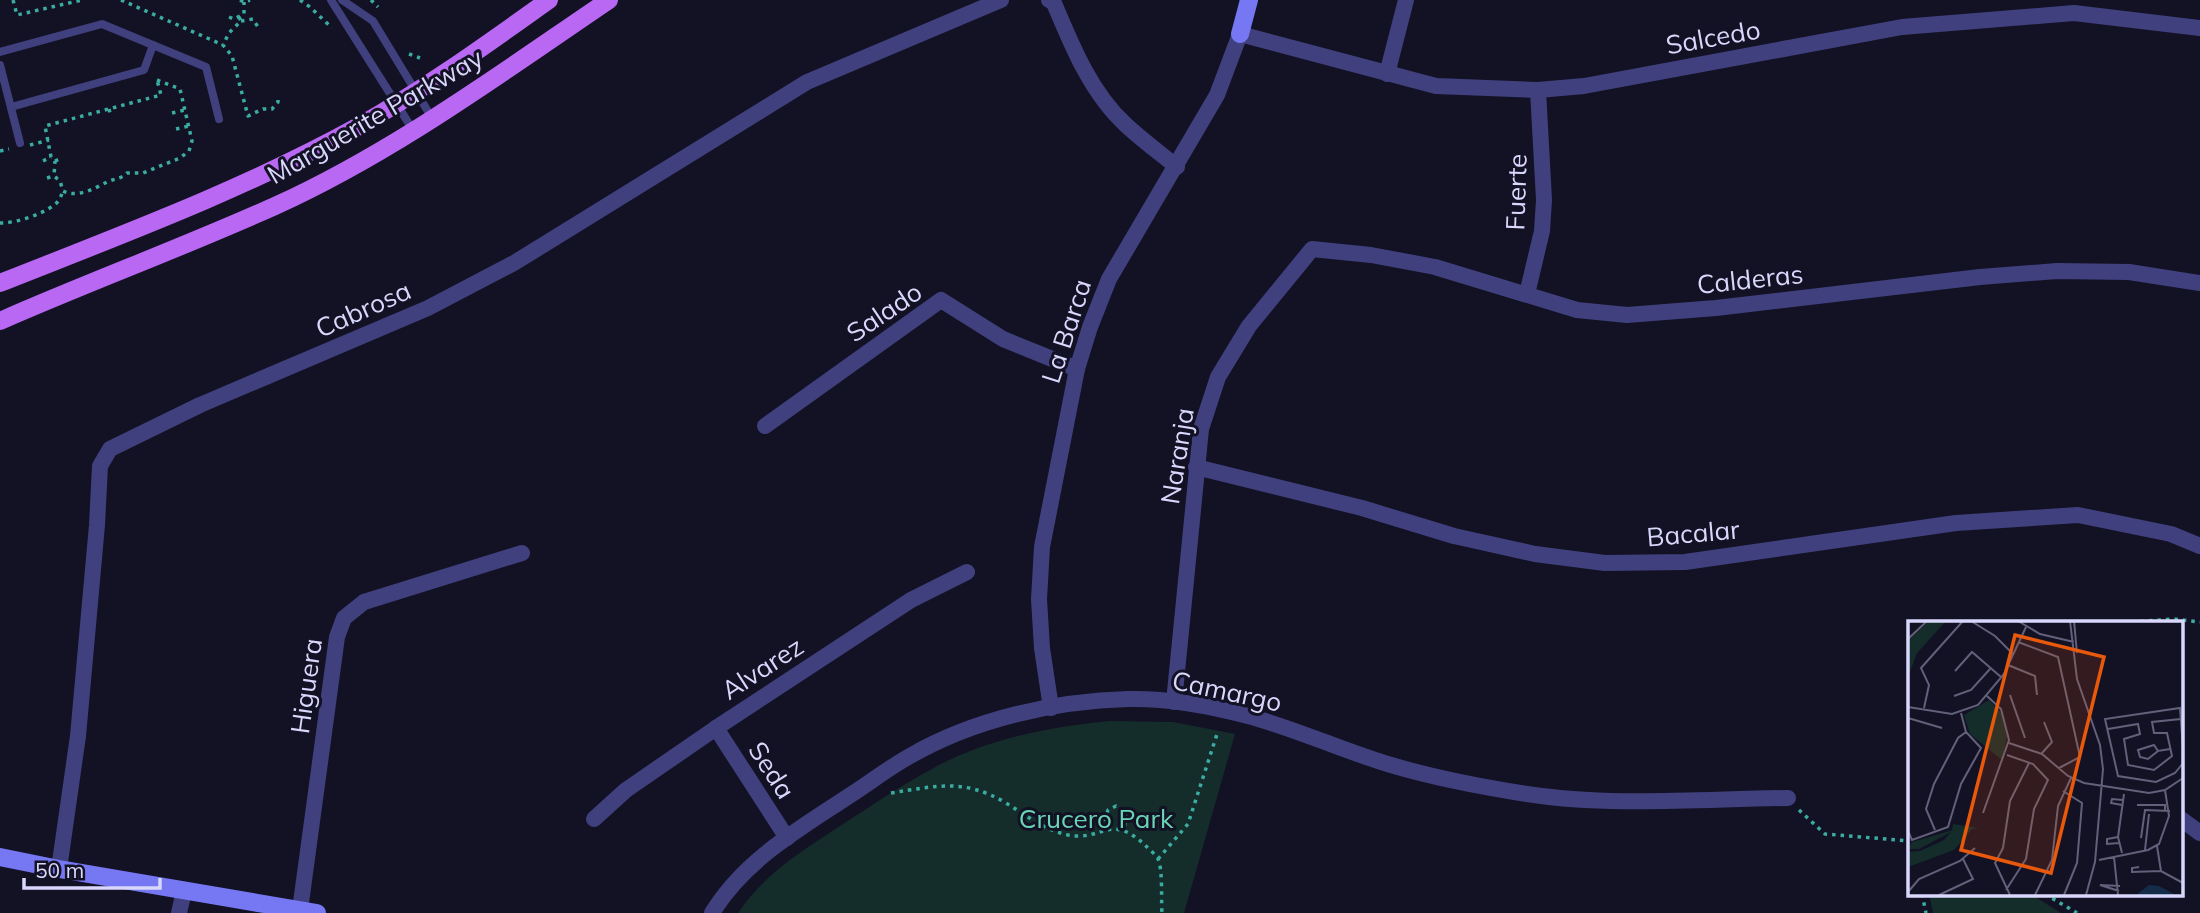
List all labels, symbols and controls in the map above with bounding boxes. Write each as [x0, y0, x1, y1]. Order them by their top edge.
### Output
street label: Salcedo [1663, 12, 1763, 62]
street label: Marguerite Parkway [261, 41, 489, 191]
street label: Fuerte [1498, 153, 1534, 231]
street label: Calderas [1695, 257, 1805, 301]
street label: Cabrosa [310, 273, 416, 345]
street label: Salado [840, 275, 928, 349]
street label: La Barca [1034, 275, 1098, 387]
street label: Naranja [1153, 406, 1201, 506]
street label: Bacalar [1645, 512, 1741, 553]
inset map [1908, 621, 2182, 895]
street label: Alvarez [715, 629, 809, 707]
street label: Higuera [283, 636, 329, 736]
street label: Camargo [1169, 663, 1285, 719]
street label: Seda [741, 735, 803, 805]
park label: Crucero Park [1019, 802, 1174, 835]
scale bar [24, 846, 161, 890]
text: 50 m [35, 857, 84, 883]

